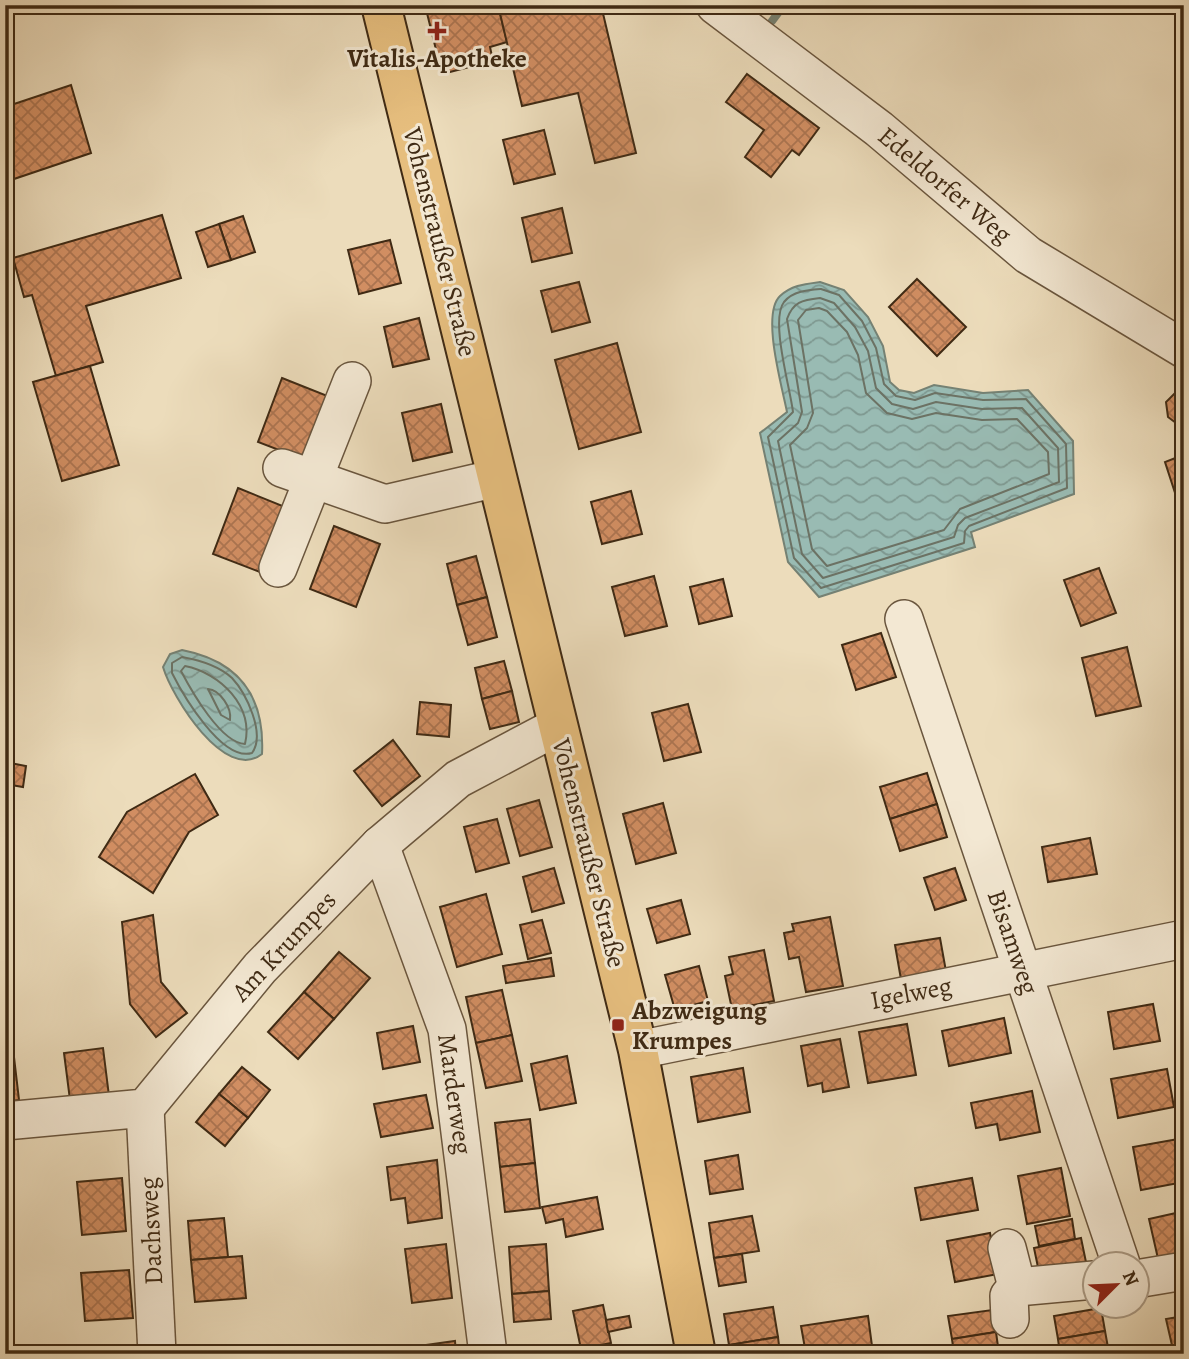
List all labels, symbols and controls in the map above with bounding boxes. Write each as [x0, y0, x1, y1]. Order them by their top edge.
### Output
marker: Vitalis-Apotheke [429, 23, 445, 39]
place label: Vitalis-Apotheke [346, 41, 527, 76]
street label: Edeldorfer Weg [871, 119, 1019, 251]
street label: Vohenstraußer Straße [394, 123, 485, 360]
street label: Vohenstraußer Straße [543, 734, 634, 971]
street label: Am Krumpes [223, 883, 344, 1010]
street label: Bisamweg [979, 885, 1047, 999]
street label: Igelweg [867, 968, 955, 1018]
place label: Abzweigung Krumpes [631, 993, 768, 1058]
marker: Abzweigung Krumpes [610, 1017, 626, 1033]
street label: Marderweg [429, 1031, 481, 1157]
street label: Dachsweg [131, 1176, 171, 1286]
north arrow [1080, 1250, 1150, 1320]
text: N [1116, 1267, 1145, 1290]

